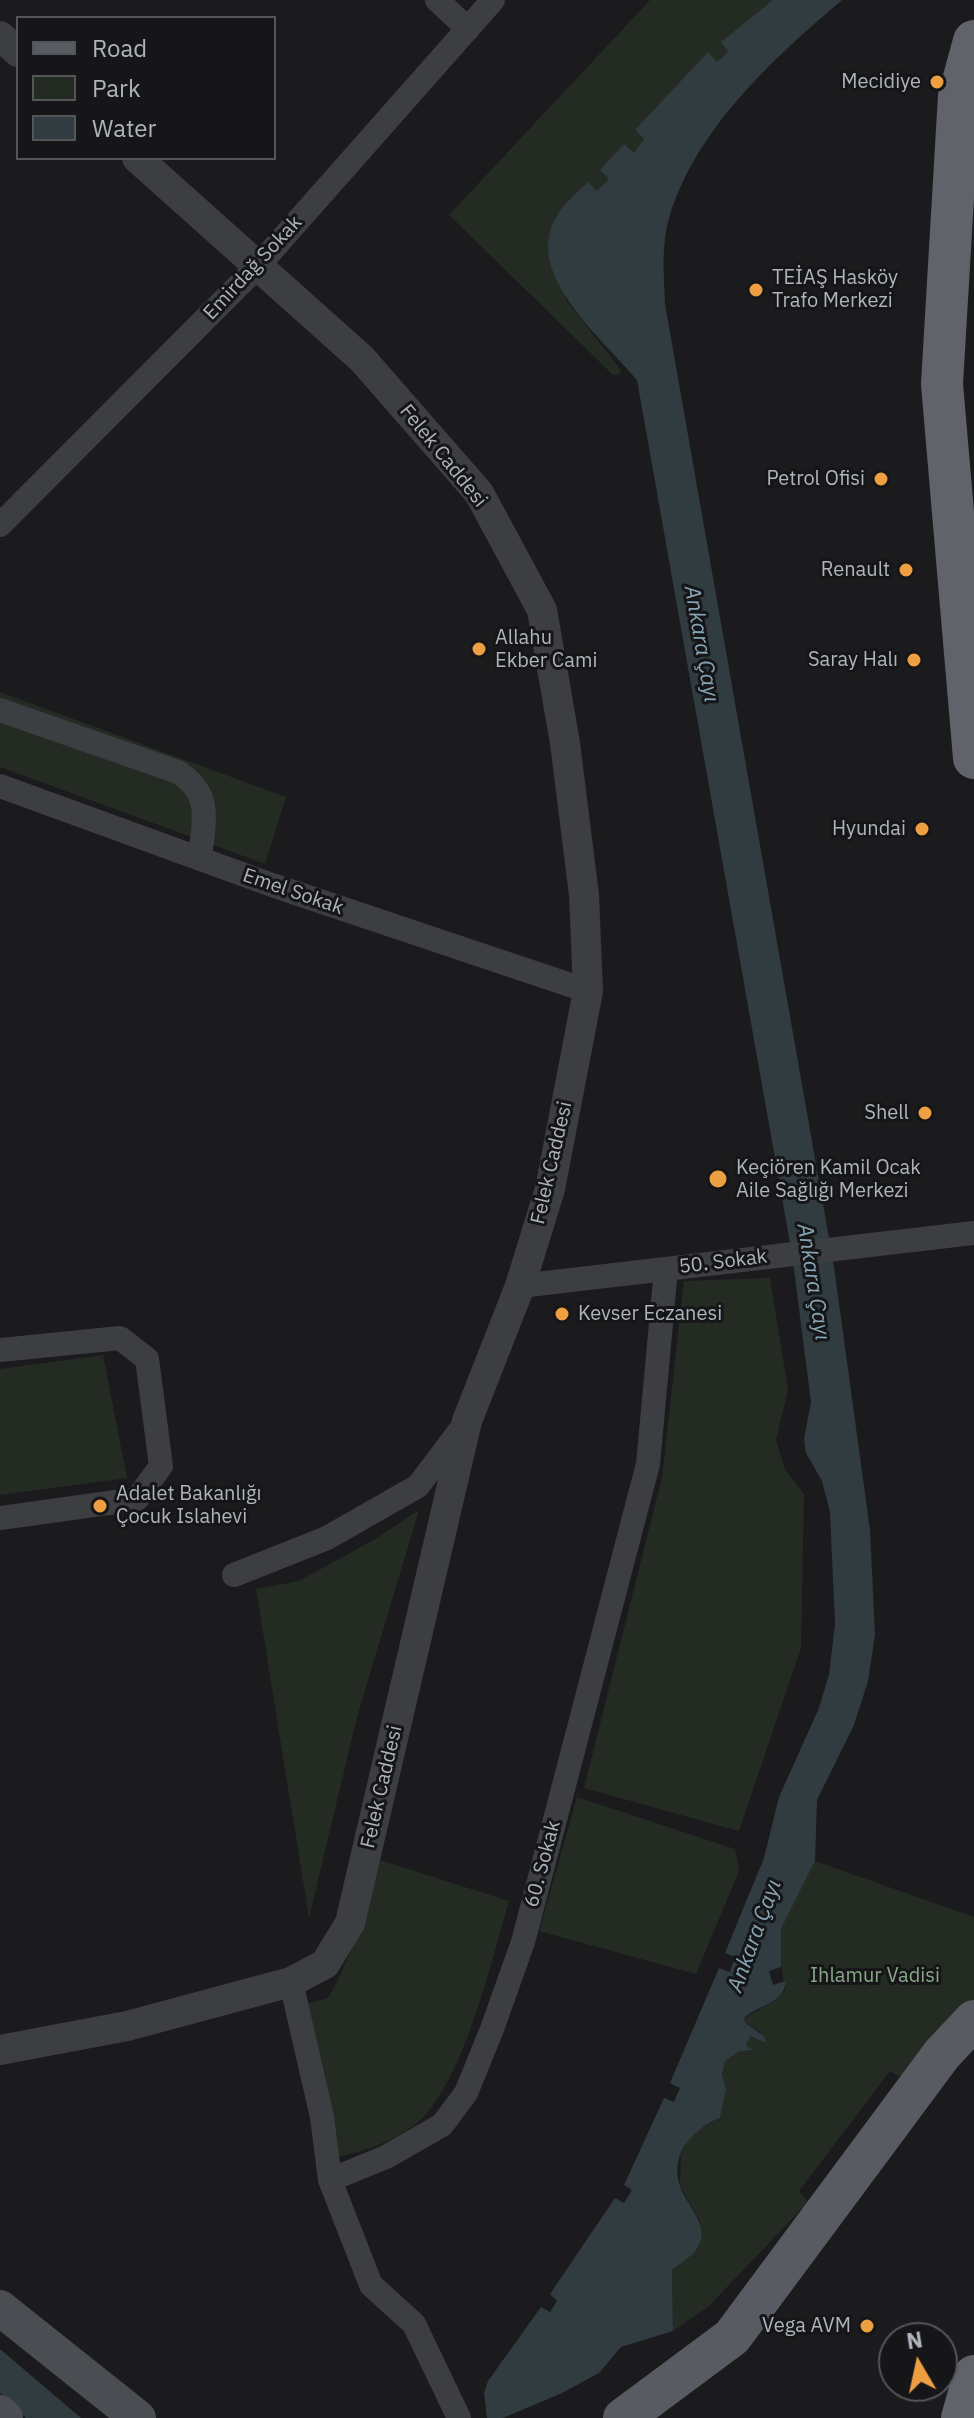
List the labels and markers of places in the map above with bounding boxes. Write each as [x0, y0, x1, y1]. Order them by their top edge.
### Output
place label: Mecidiye [841, 70, 921, 94]
marker: Mecidiye [928, 73, 946, 91]
place label: TEİAŞ Hasköy Trafo Merkezi [772, 266, 898, 313]
marker: TEİAŞ Hasköy Trafo Merkezi [747, 281, 765, 299]
place label: Petrol Ofisi [766, 467, 865, 491]
marker: Petrol Ofisi [872, 470, 890, 488]
place label: Renault [821, 558, 890, 582]
marker: Renault [897, 561, 915, 579]
place label: Allahu Ekber Cami [495, 626, 597, 673]
marker: Allahu Ekber Cami [470, 640, 488, 658]
place label: Saray Halı [808, 648, 898, 672]
marker: Saray Halı [905, 651, 923, 669]
place label: Hyundai [832, 817, 906, 841]
marker: Hyundai [913, 820, 931, 838]
place label: Shell [864, 1101, 909, 1125]
marker: Shell [916, 1104, 934, 1122]
place label: Keçiören Kamil Ocak Aile Sağlığı Merkezi [736, 1156, 921, 1203]
marker: Keçiören Kamil Ocak Aile Sağlığı Merkezi [707, 1168, 729, 1190]
place label: Kevser Eczanesi [578, 1302, 722, 1326]
marker: Kevser Eczanesi [553, 1305, 571, 1323]
place label: Adalet Bakanlığı Çocuk Islahevi [116, 1482, 262, 1529]
marker: Adalet Bakanlığı Çocuk Islahevi [91, 1497, 109, 1515]
place label: Vega AVM [762, 2314, 851, 2338]
marker: Vega AVM [858, 2317, 876, 2335]

